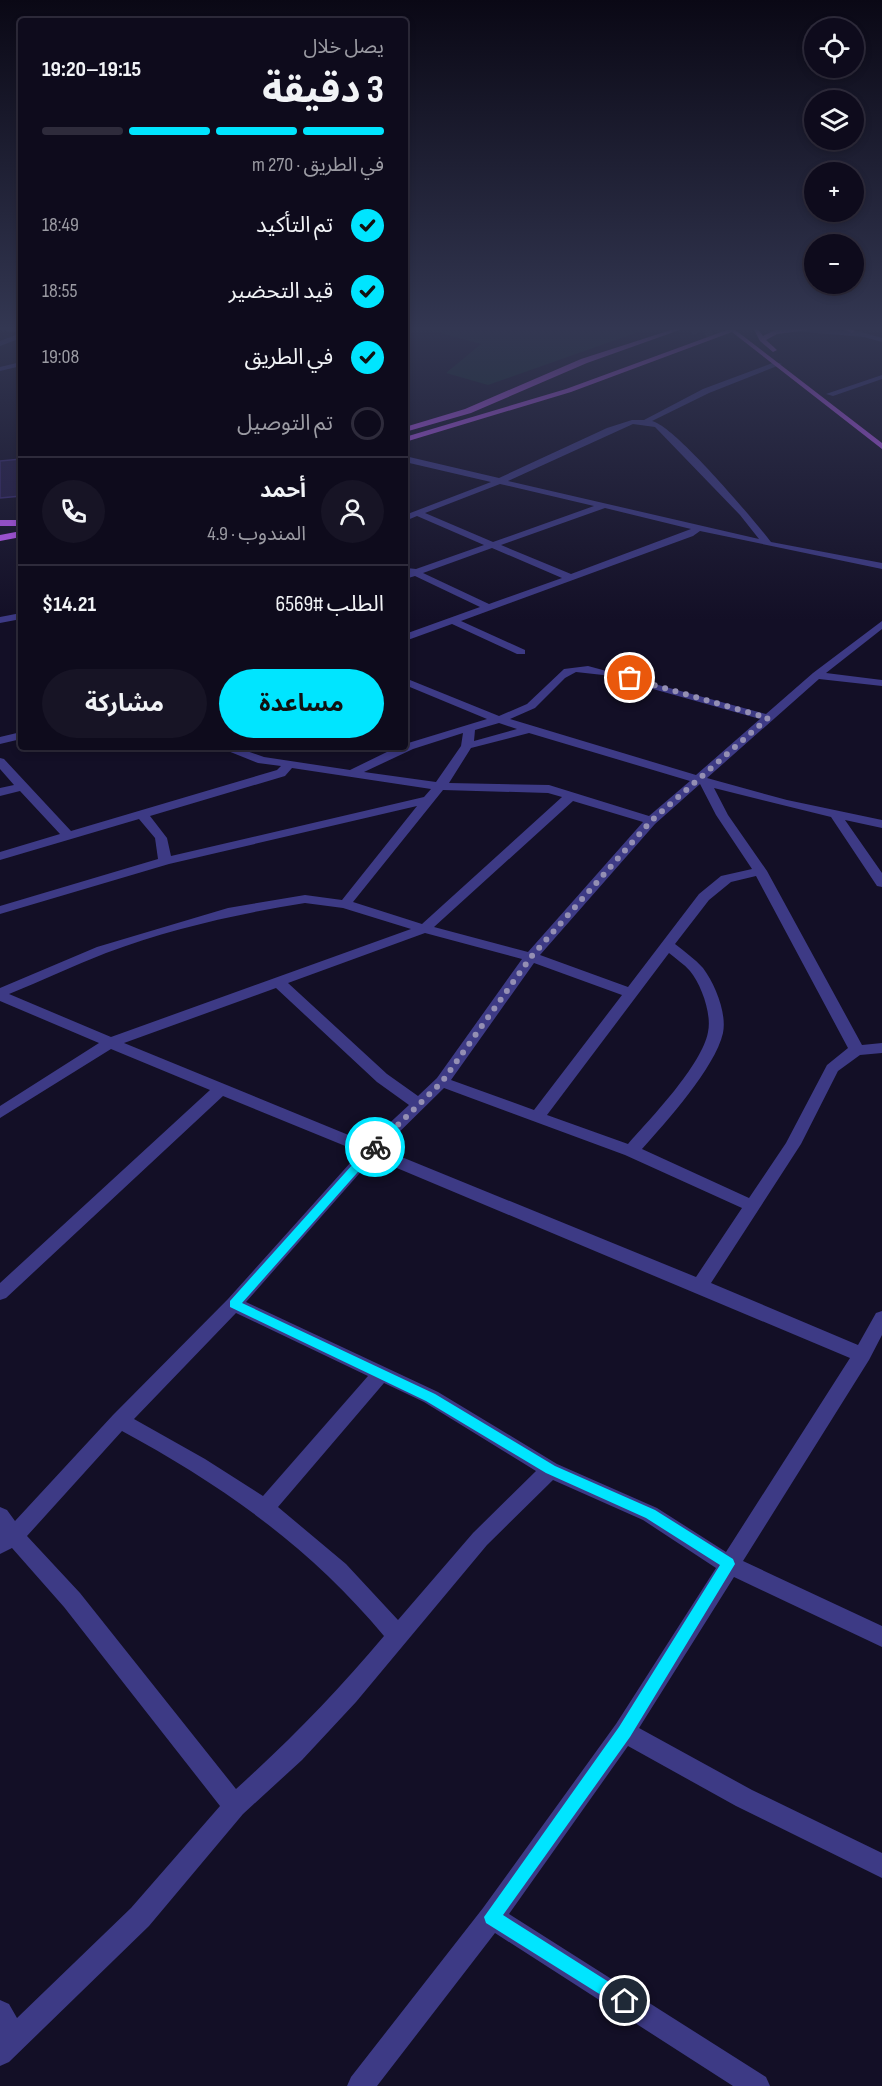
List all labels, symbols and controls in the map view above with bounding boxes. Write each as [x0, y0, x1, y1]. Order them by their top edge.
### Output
map controls [804, 18, 864, 294]
button: locate [804, 18, 864, 78]
text: يصل خلال [304, 35, 384, 59]
text: 19:15–19:20 [42, 56, 141, 83]
text: 3 دقيقة [262, 67, 384, 114]
button: layers [804, 90, 864, 150]
text: في الطريق · 270 m [252, 153, 384, 177]
button: + [804, 162, 864, 222]
icon: check [351, 209, 384, 242]
text: تم التأكيد [256, 212, 333, 239]
text: 18:49 [42, 213, 79, 237]
button: − [804, 234, 864, 294]
icon: check [351, 275, 384, 308]
text: قيد التحضير [229, 278, 333, 305]
text: 18:55 [42, 279, 78, 303]
icon: check [351, 341, 384, 374]
text: في الطريق [244, 344, 333, 371]
text: 19:08 [42, 345, 79, 369]
text: تم التوصيل [237, 410, 333, 437]
text: أحمد [260, 477, 306, 504]
button: phone [42, 480, 105, 543]
button: person [321, 480, 384, 543]
text: المندوب · 4.9 [207, 522, 306, 546]
text: $14.21 [42, 591, 96, 618]
text: الطلب #6569 [276, 591, 384, 618]
pin [604, 652, 655, 703]
icon: bag [613, 661, 646, 694]
button: مشاركة [42, 669, 207, 738]
button: مساعدة [219, 669, 384, 738]
courier [345, 1117, 405, 1177]
icon: bike [359, 1131, 392, 1164]
pin [599, 1975, 650, 2026]
icon: home [608, 1984, 641, 2017]

